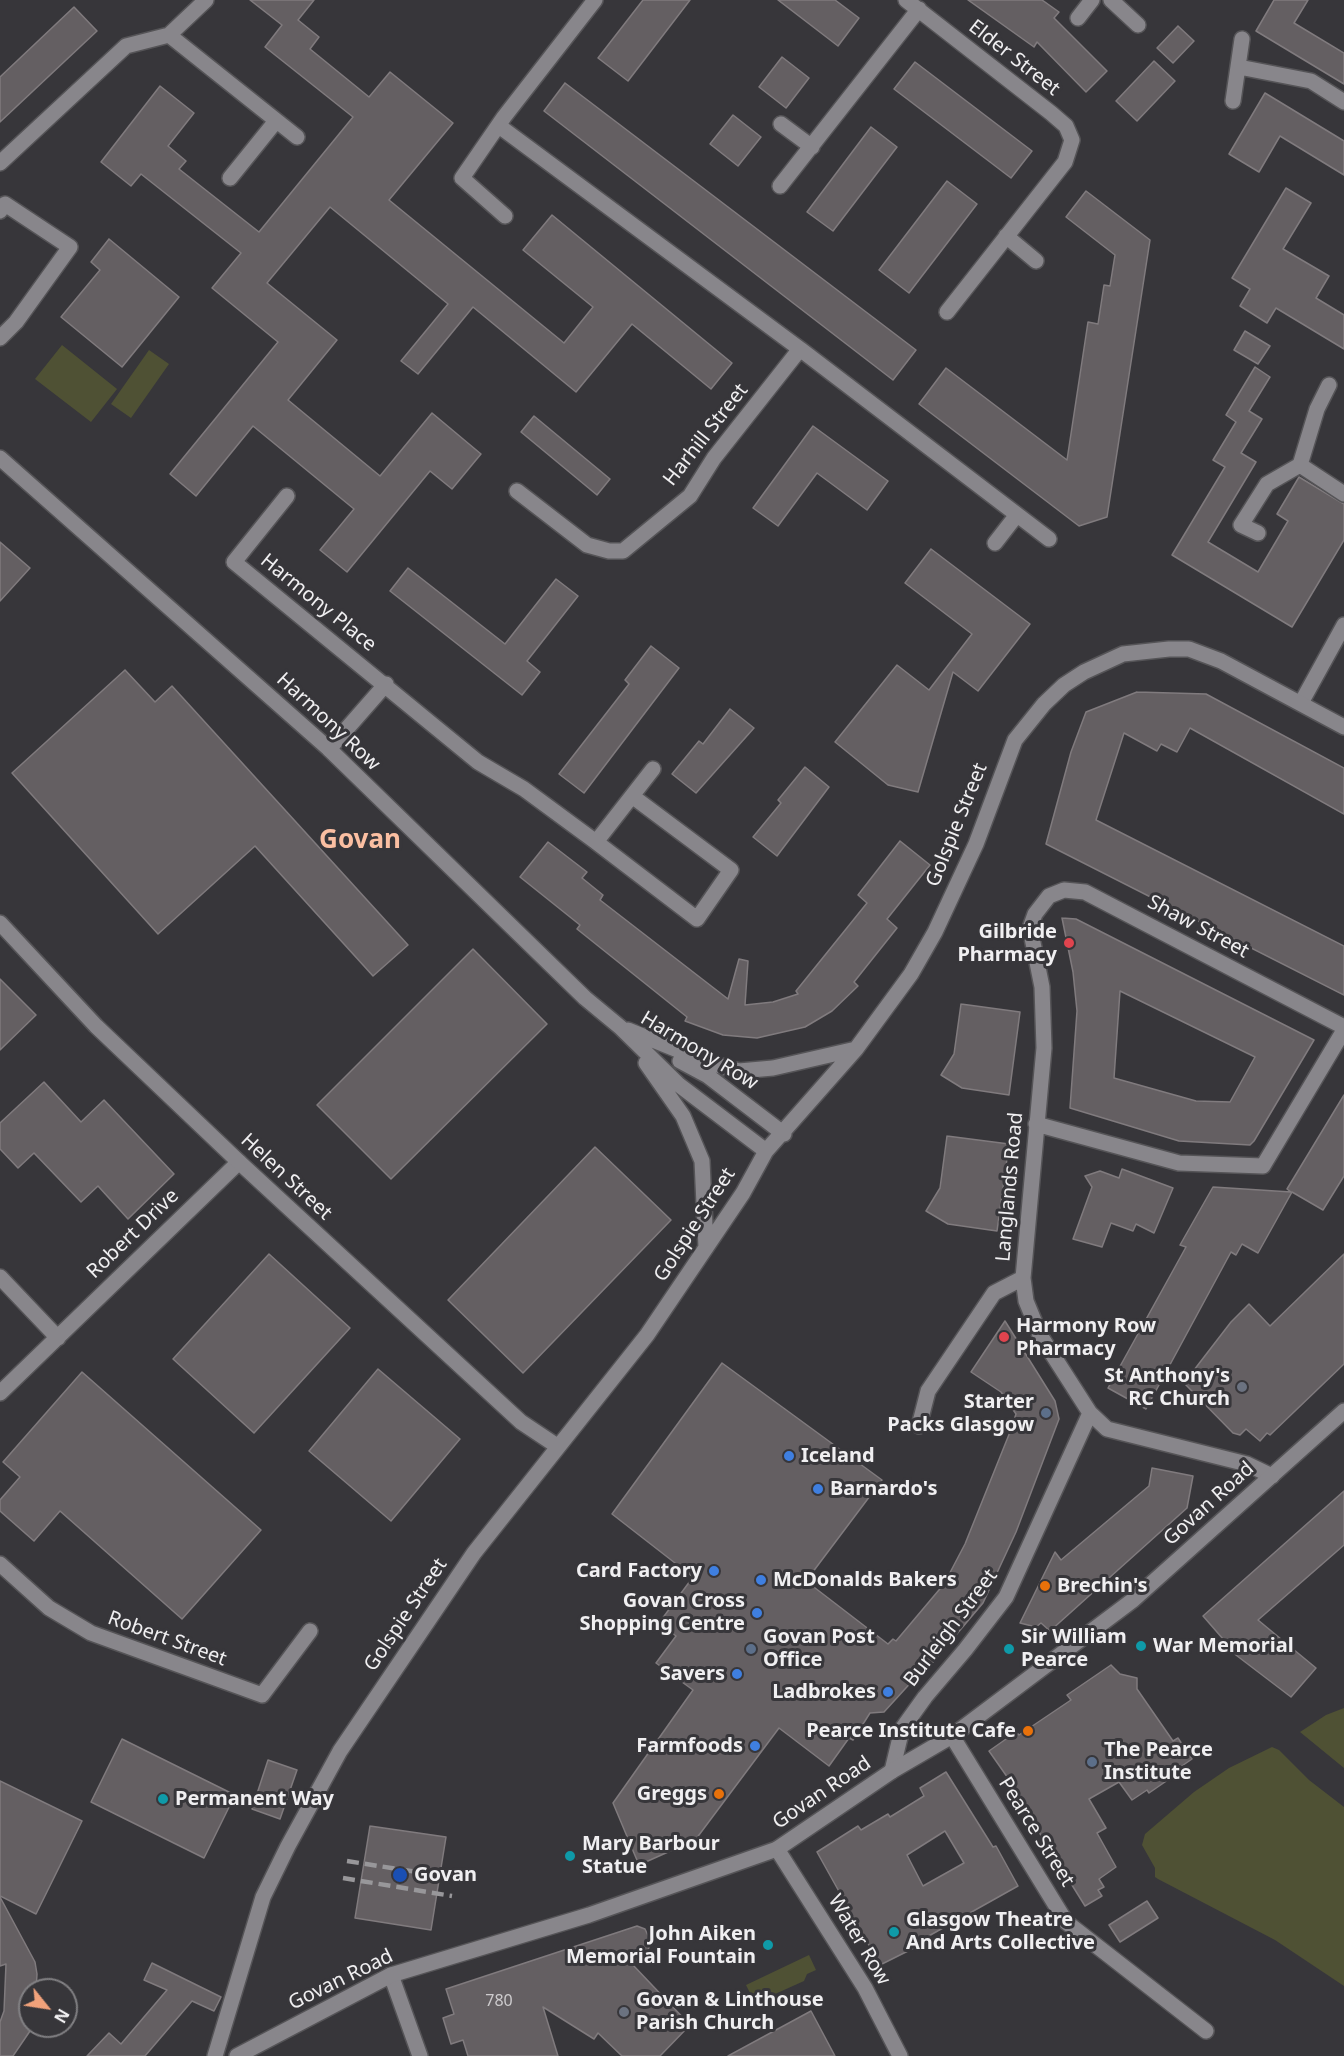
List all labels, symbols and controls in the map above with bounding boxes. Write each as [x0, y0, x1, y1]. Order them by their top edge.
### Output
street label: Elder Street [964, 15, 1064, 101]
street label: Harhill Street [659, 379, 753, 491]
street label: Harmony Place [255, 549, 381, 657]
street label: Harmony Row [271, 668, 385, 776]
street label: Golspie Street [921, 760, 993, 890]
district label: Govan [319, 825, 401, 857]
street label: Shaw Street [1143, 890, 1253, 964]
place label: Gilbride Pharmacy [957, 920, 1057, 967]
marker: Gilbride Pharmacy [1062, 936, 1076, 950]
street label: Harmony Row [636, 1007, 762, 1095]
street label: Langlands Road [991, 1111, 1029, 1263]
street label: Helen Street [235, 1129, 337, 1225]
street label: Golspie Street [649, 1163, 741, 1287]
street label: Robert Drive [82, 1184, 184, 1284]
place label: Harmony Row Pharmacy [1016, 1314, 1156, 1361]
marker: Harmony Row Pharmacy [997, 1330, 1011, 1344]
place label: St Anthony's RC Church [1104, 1364, 1230, 1411]
marker: St Anthony's RC Church [1235, 1380, 1249, 1394]
place label: Starter Packs Glasgow [887, 1390, 1034, 1437]
marker: Starter Packs Glasgow [1039, 1406, 1053, 1420]
place label: Iceland [801, 1444, 875, 1468]
marker: Iceland [782, 1449, 796, 1463]
street label: Govan Road [1159, 1457, 1259, 1551]
place label: Barnardo's [830, 1477, 937, 1501]
marker: Barnardo's [811, 1482, 825, 1496]
street label: Golspie Street [359, 1554, 453, 1676]
place label: Card Factory [576, 1559, 702, 1583]
marker: Card Factory [707, 1564, 721, 1578]
street label: Burleigh Street [899, 1565, 1003, 1691]
place label: McDonalds Bakers [773, 1568, 957, 1592]
marker: McDonalds Bakers [754, 1573, 768, 1587]
place label: Brechin's [1057, 1574, 1148, 1598]
marker: Brechin's [1038, 1579, 1052, 1593]
place label: Govan Cross Shopping Centre [579, 1589, 745, 1636]
street label: Robert Street [104, 1606, 230, 1672]
marker: Govan Cross Shopping Centre [750, 1606, 764, 1620]
place label: Govan Post Office [763, 1625, 875, 1672]
place label: Sir William Pearce [1021, 1625, 1127, 1672]
place label: War Memorial [1153, 1634, 1294, 1658]
marker: War Memorial [1134, 1639, 1148, 1653]
marker: Govan Post Office [744, 1642, 758, 1656]
marker: Sir William Pearce [1002, 1642, 1016, 1656]
place label: Savers [660, 1662, 725, 1686]
marker: Savers [730, 1667, 744, 1681]
place label: Ladbrokes [772, 1680, 876, 1704]
marker: Ladbrokes [881, 1685, 895, 1699]
place label: Pearce Institute Cafe [806, 1719, 1016, 1743]
marker: Pearce Institute Cafe [1021, 1724, 1035, 1738]
place label: Farmfoods [636, 1734, 743, 1758]
place label: The Pearce Institute [1104, 1738, 1213, 1785]
marker: Farmfoods [748, 1739, 762, 1753]
street label: Govan Road [768, 1751, 876, 1835]
marker: The Pearce Institute [1085, 1755, 1099, 1769]
street label: Pearce Street [993, 1773, 1079, 1891]
place label: Greggs [637, 1782, 707, 1806]
place label: Permanent Way [175, 1787, 334, 1811]
marker: Greggs [712, 1787, 726, 1801]
marker: Permanent Way [156, 1792, 170, 1806]
place label: Mary Barbour Statue [582, 1832, 720, 1879]
marker: Mary Barbour Statue [563, 1849, 577, 1863]
place label: Govan [414, 1863, 477, 1887]
marker: Govan [391, 1866, 409, 1884]
street label: Water Row [823, 1890, 895, 1990]
place label: Glasgow Theatre And Arts Collective [906, 1908, 1095, 1955]
place label: John Aiken Memorial Fountain [566, 1922, 756, 1969]
marker: Glasgow Theatre And Arts Collective [887, 1925, 901, 1939]
marker: John Aiken Memorial Fountain [761, 1938, 775, 1952]
street label: Govan Road [285, 1944, 397, 2016]
north arrow [18, 1978, 78, 2038]
place label: Govan & Linthouse Parish Church [636, 1988, 824, 2035]
house number: 780 [485, 1991, 513, 2011]
text: N [49, 2005, 75, 2027]
marker: Govan & Linthouse Parish Church [617, 2005, 631, 2019]

